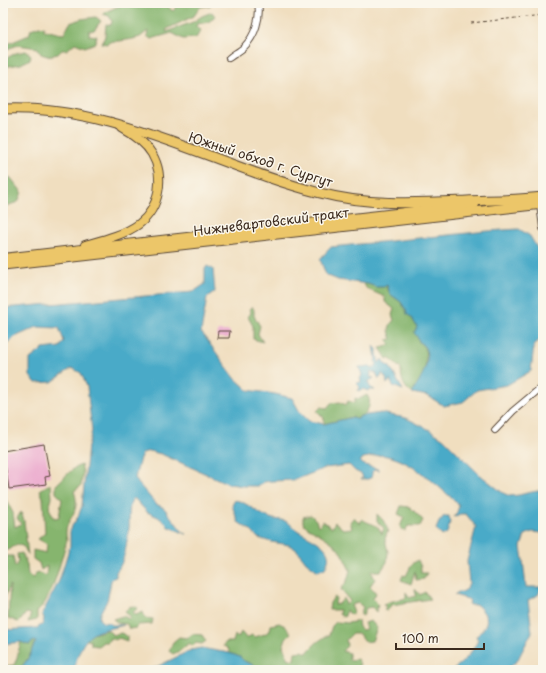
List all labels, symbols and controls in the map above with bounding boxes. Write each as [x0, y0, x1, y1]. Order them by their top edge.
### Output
street label: Южный обход г. Сургут [187, 127, 336, 191]
street label: Нижневартовский тракт [192, 202, 351, 240]
scale bar [396, 625, 484, 651]
text: 100 m [402, 629, 439, 647]

